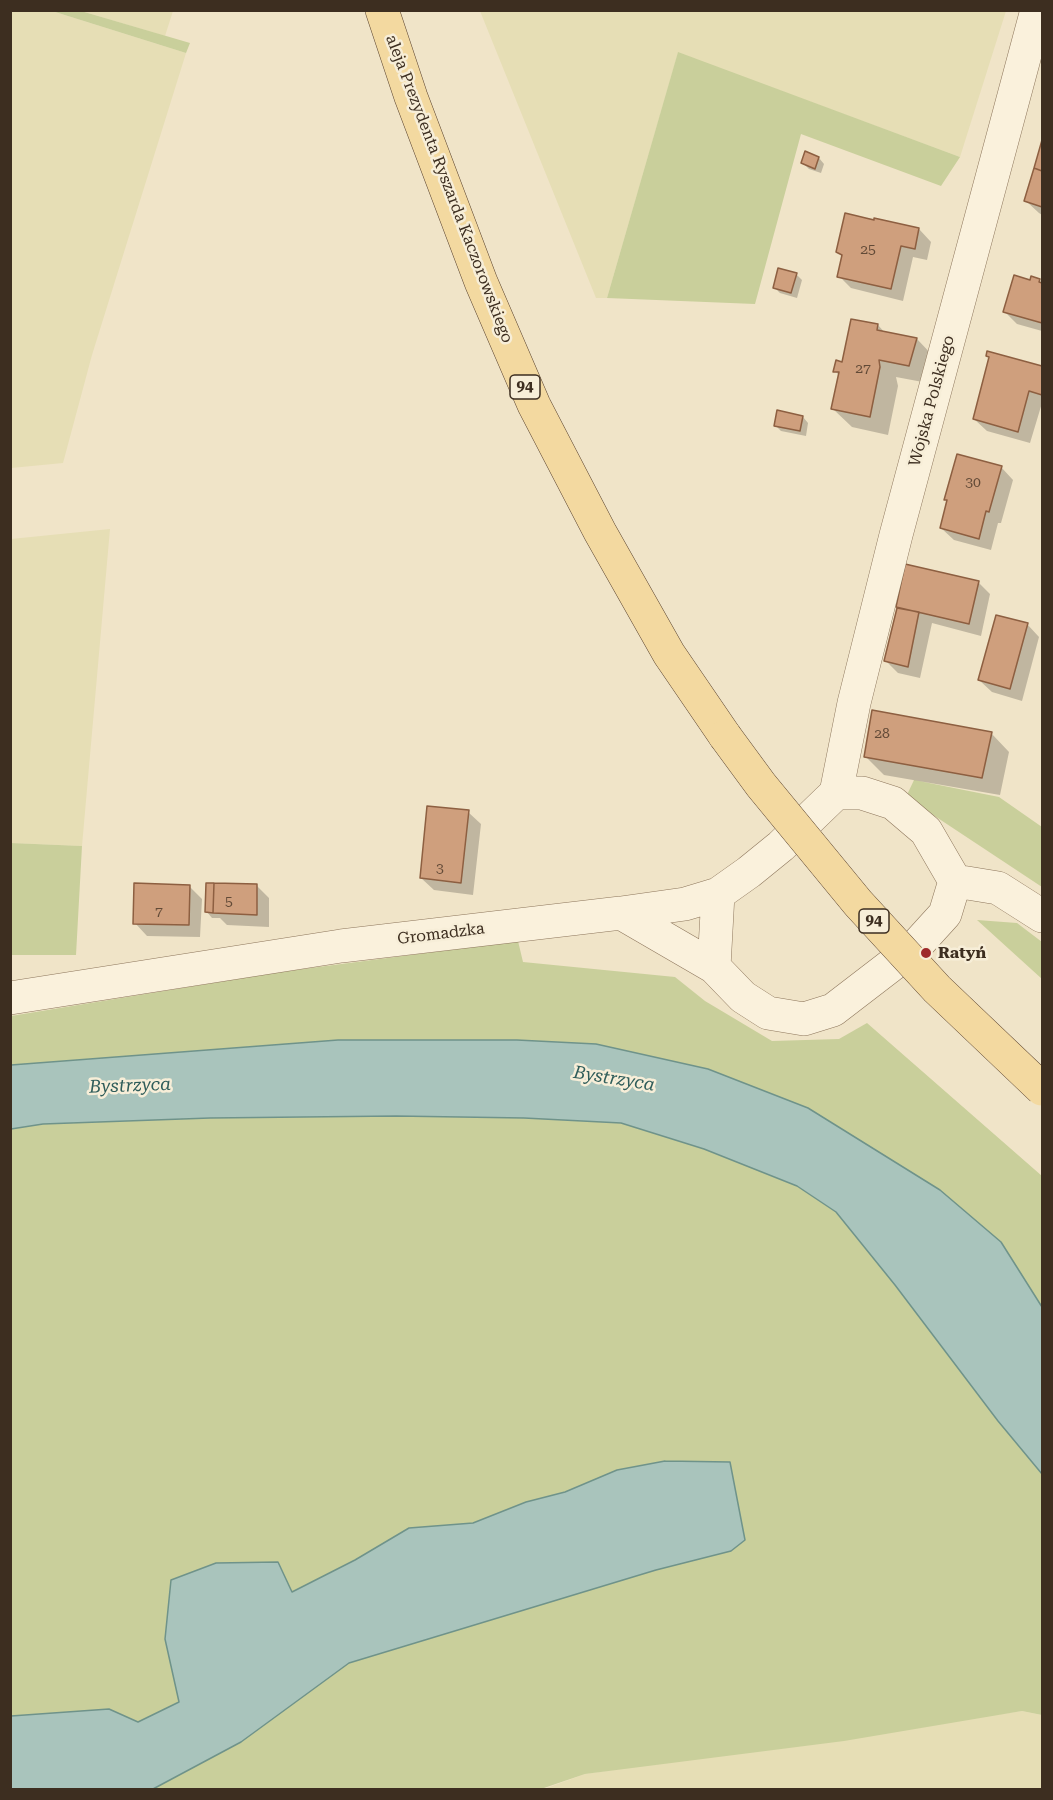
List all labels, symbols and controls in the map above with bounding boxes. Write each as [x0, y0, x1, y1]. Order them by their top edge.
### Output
street label: aleja Prezydenta Ryszarda Kaczorowskiego [381, 32, 517, 346]
house number: 25 [860, 242, 876, 258]
street label: Wojska Polskiego [905, 333, 959, 469]
house number: 27 [855, 361, 871, 377]
road number: 94 [510, 375, 540, 399]
house number: 30 [965, 475, 981, 491]
house number: 28 [874, 726, 890, 742]
house number: 3 [436, 861, 444, 877]
house number: 5 [225, 894, 233, 910]
house number: 7 [155, 904, 163, 920]
road number: 94 [859, 909, 889, 933]
street label: Gromadzka [396, 919, 486, 949]
place label: Ratyń [938, 943, 986, 963]
marker: Ratyń [919, 946, 933, 960]
water label: Bystrzyca [572, 1062, 656, 1096]
water label: Bystrzyca [89, 1074, 171, 1098]

